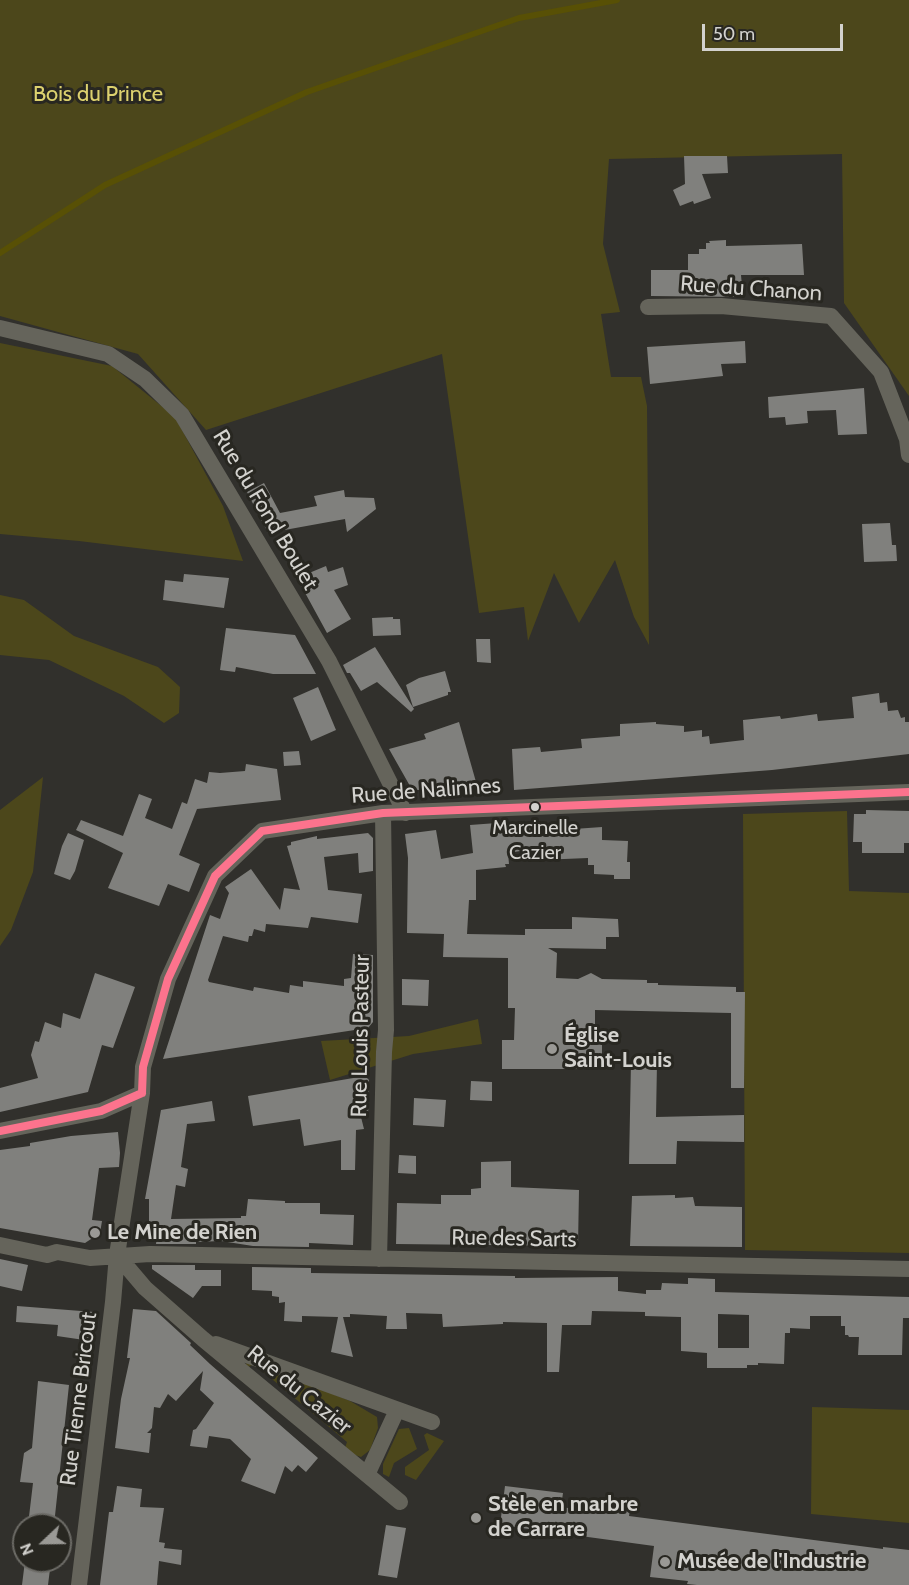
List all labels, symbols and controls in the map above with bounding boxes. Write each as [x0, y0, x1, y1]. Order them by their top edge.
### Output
scale bar [705, 12, 846, 50]
text: 50 m [713, 23, 755, 45]
park label: Bois du Prince [33, 82, 163, 108]
street label: Rue du Chanon [679, 271, 823, 307]
street label: Rue du Fond Boulet [207, 425, 323, 595]
street label: Rue de Nalinnes [350, 773, 502, 809]
marker: Marcinelle Cazier [529, 801, 541, 813]
place label: Marcinelle Cazier [492, 816, 578, 863]
street label: Rue Louis Pasteur [346, 954, 376, 1118]
place label: Église Saint-Louis [564, 1023, 672, 1074]
marker: Église Saint-Louis [545, 1042, 559, 1056]
place label: Le Mine de Rien [107, 1220, 257, 1246]
street label: Rue des Sarts [451, 1225, 577, 1253]
marker: Le Mine de Rien [88, 1226, 102, 1240]
street label: Rue Tienne Bricout [55, 1311, 103, 1487]
street label: Rue du Cazier [241, 1340, 357, 1440]
place label: Stèle en marbre de Carrare [488, 1492, 638, 1544]
marker: Stèle en marbre de Carrare [469, 1511, 483, 1525]
north arrow [12, 1513, 72, 1573]
text: N [16, 1540, 38, 1558]
place label: Musée de l'Industrie [677, 1549, 866, 1575]
marker: Musée de l'Industrie [658, 1555, 672, 1569]

